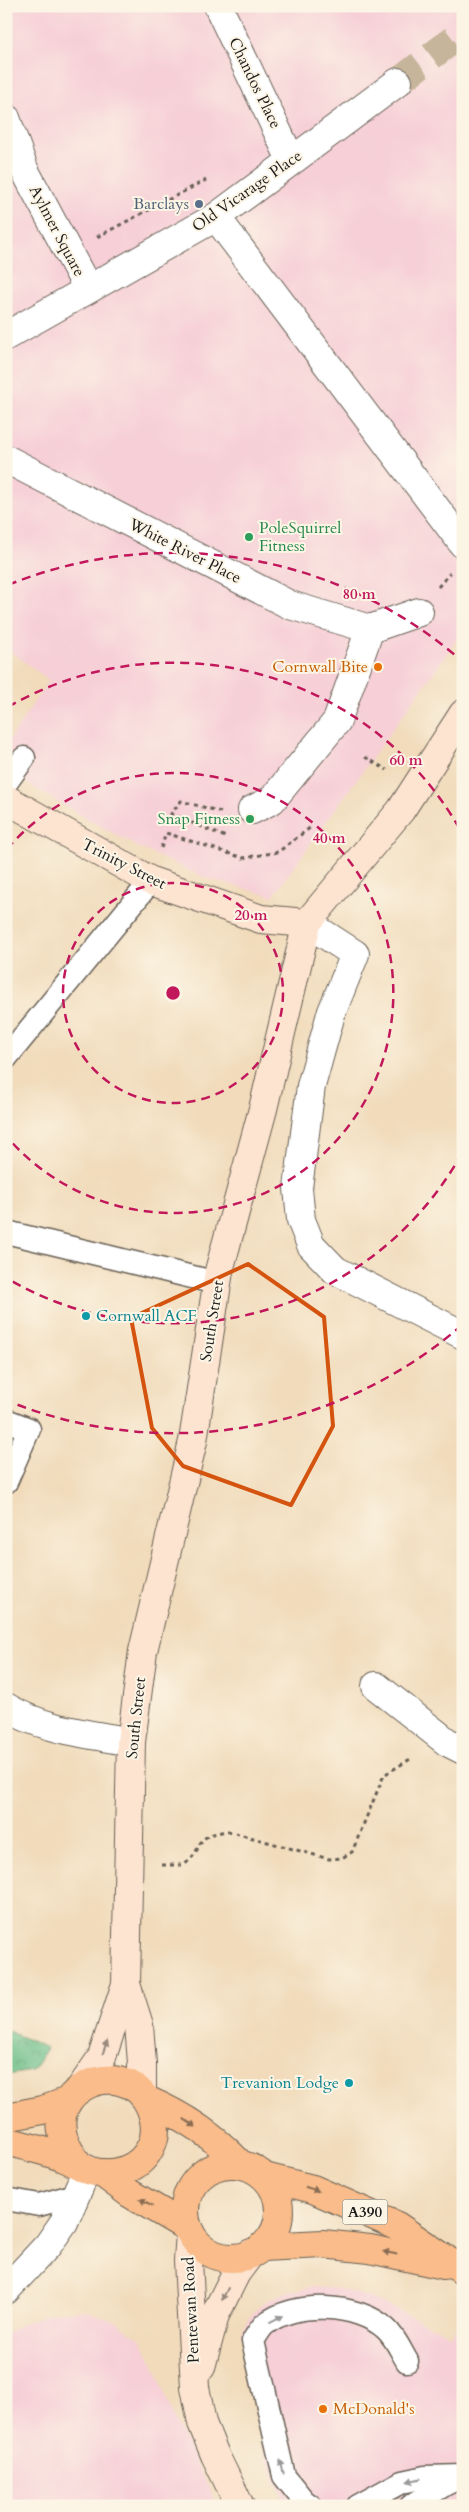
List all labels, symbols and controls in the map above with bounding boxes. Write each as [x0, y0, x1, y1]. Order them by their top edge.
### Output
street label: Chandos Place [223, 34, 287, 132]
street label: Old Vicarage Place [188, 145, 306, 237]
street label: Aylmer Square [24, 182, 90, 280]
place label: Barclays [133, 193, 189, 215]
marker: Barclays [193, 198, 205, 210]
street label: White River Place [124, 513, 245, 589]
place label: PoleSquirrel Fitness [259, 517, 341, 557]
marker: PoleSquirrel Fitness [243, 531, 255, 543]
text: 80 m [342, 584, 376, 604]
place label: Cornwall Bite [272, 656, 368, 678]
marker: Cornwall Bite [372, 661, 384, 673]
text: 60 m [389, 750, 423, 770]
place label: Snap Fitness [157, 808, 240, 830]
marker: Snap Fitness [244, 813, 256, 825]
text: 40 m [312, 828, 346, 848]
street label: Trinity Street [78, 833, 170, 895]
text: 20 m [234, 905, 268, 925]
centre of rings [164, 984, 182, 1002]
street label: South Street [195, 1279, 229, 1363]
place label: Cornwall ACF [96, 1305, 197, 1327]
marker: Cornwall ACF [80, 1310, 92, 1322]
street label: South Street [121, 1676, 151, 1760]
one-way arrow [101, 2039, 109, 2054]
place label: Trevanion Lodge [220, 2072, 339, 2094]
marker: Trevanion Lodge [343, 2077, 355, 2089]
one-way arrow [183, 2118, 197, 2128]
one-way arrow [305, 2185, 320, 2193]
one-way arrow [139, 2198, 153, 2206]
road number: A390 [342, 2200, 388, 2224]
one-way arrow [383, 2249, 398, 2257]
street label: Pentewan Road [177, 2256, 205, 2364]
one-way arrow [221, 2287, 229, 2302]
one-way arrow [269, 2315, 283, 2323]
place label: McDonald's [333, 2398, 415, 2420]
marker: McDonald's [317, 2403, 329, 2415]
one-way arrow [278, 2460, 286, 2475]
one-way arrow [406, 2476, 422, 2484]

